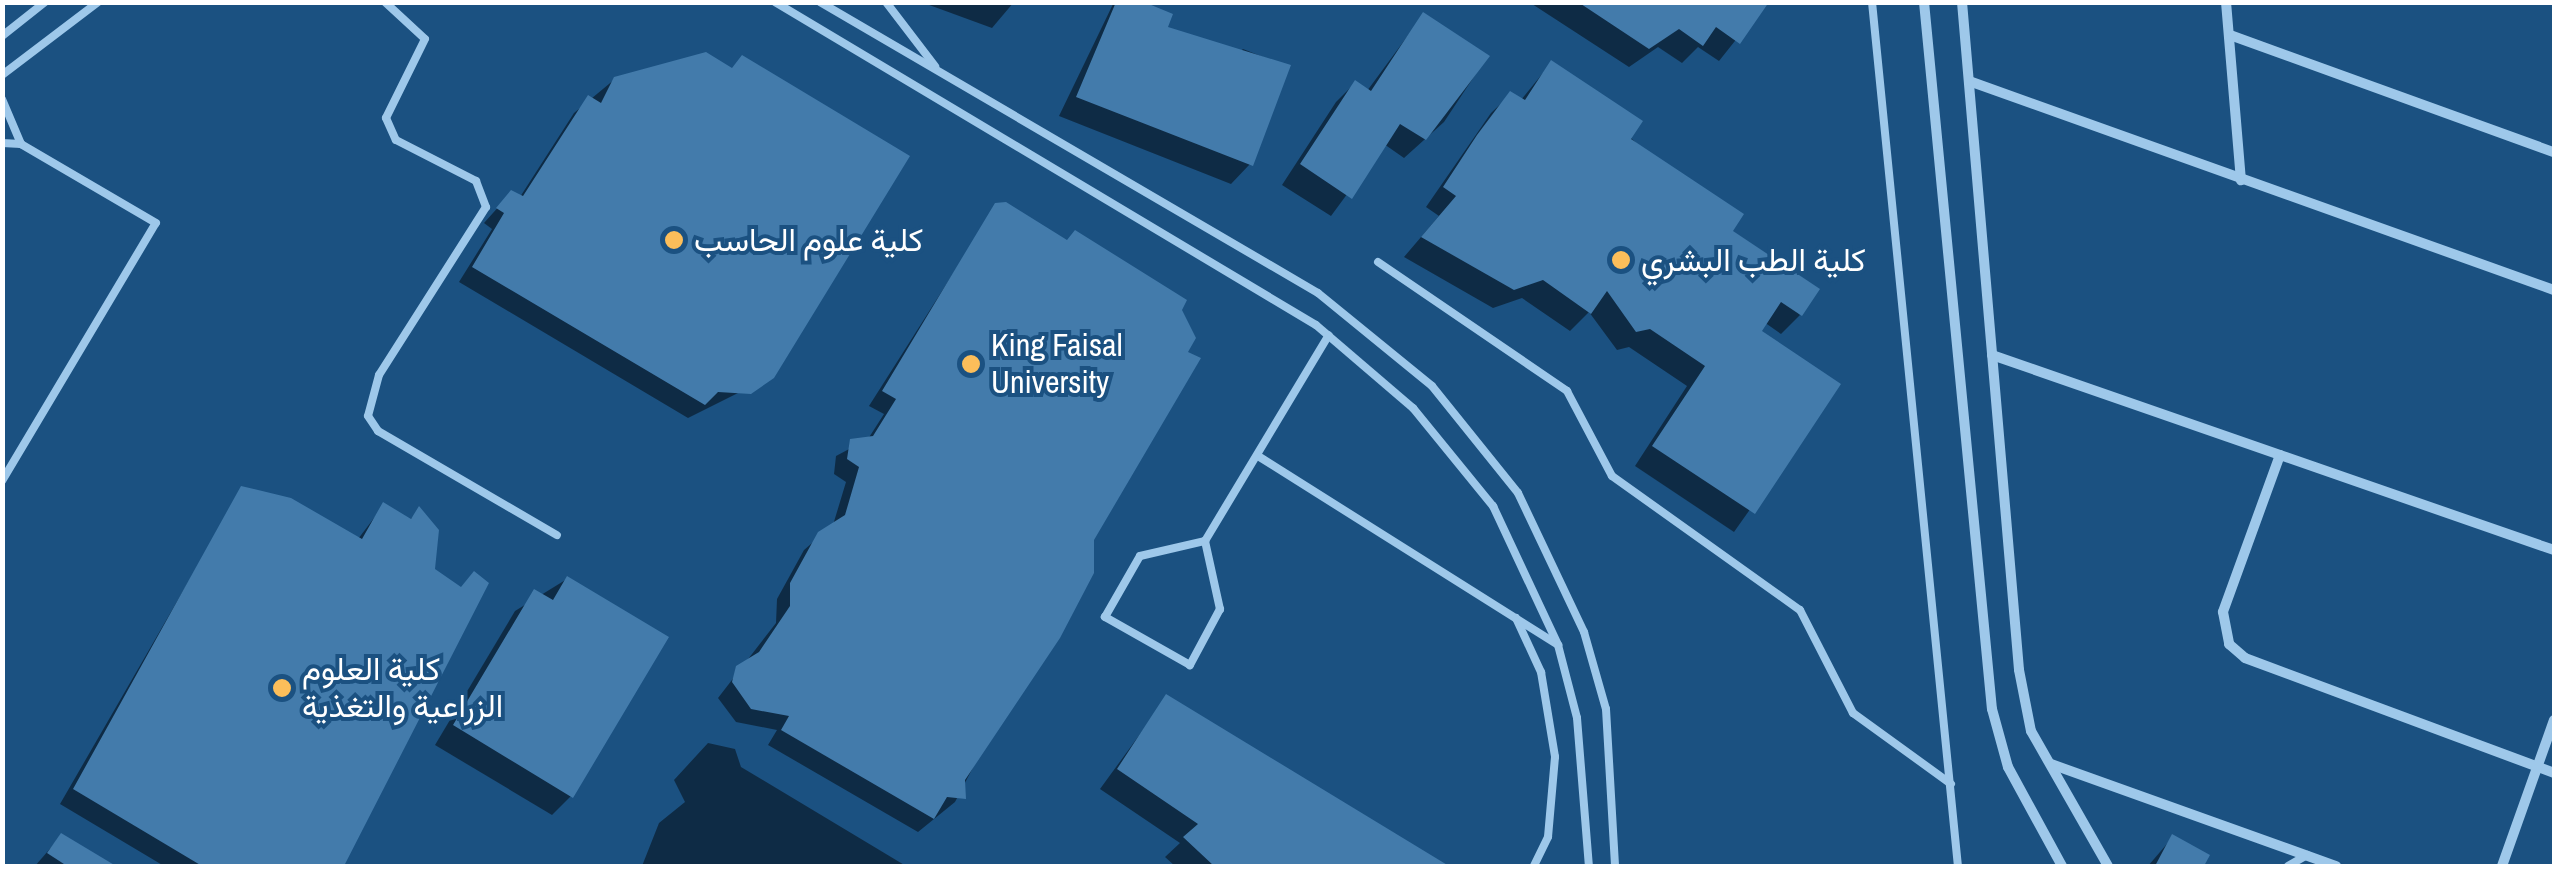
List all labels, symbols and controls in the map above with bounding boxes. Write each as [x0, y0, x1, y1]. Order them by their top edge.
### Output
place label: كلية علوم الحاسب [694, 221, 923, 259]
marker: كلية علوم الحاسب [663, 229, 685, 251]
place label: كلية الطب البشري [1641, 241, 1866, 279]
marker: كلية الطب البشري [1610, 249, 1632, 271]
place label: King Faisal University [991, 327, 1122, 402]
marker: King Faisal University [960, 353, 982, 375]
place label: كلية العلوم الزراعية والتغذية [302, 651, 503, 726]
marker: كلية العلوم الزراعية والتغذية [271, 677, 293, 699]

